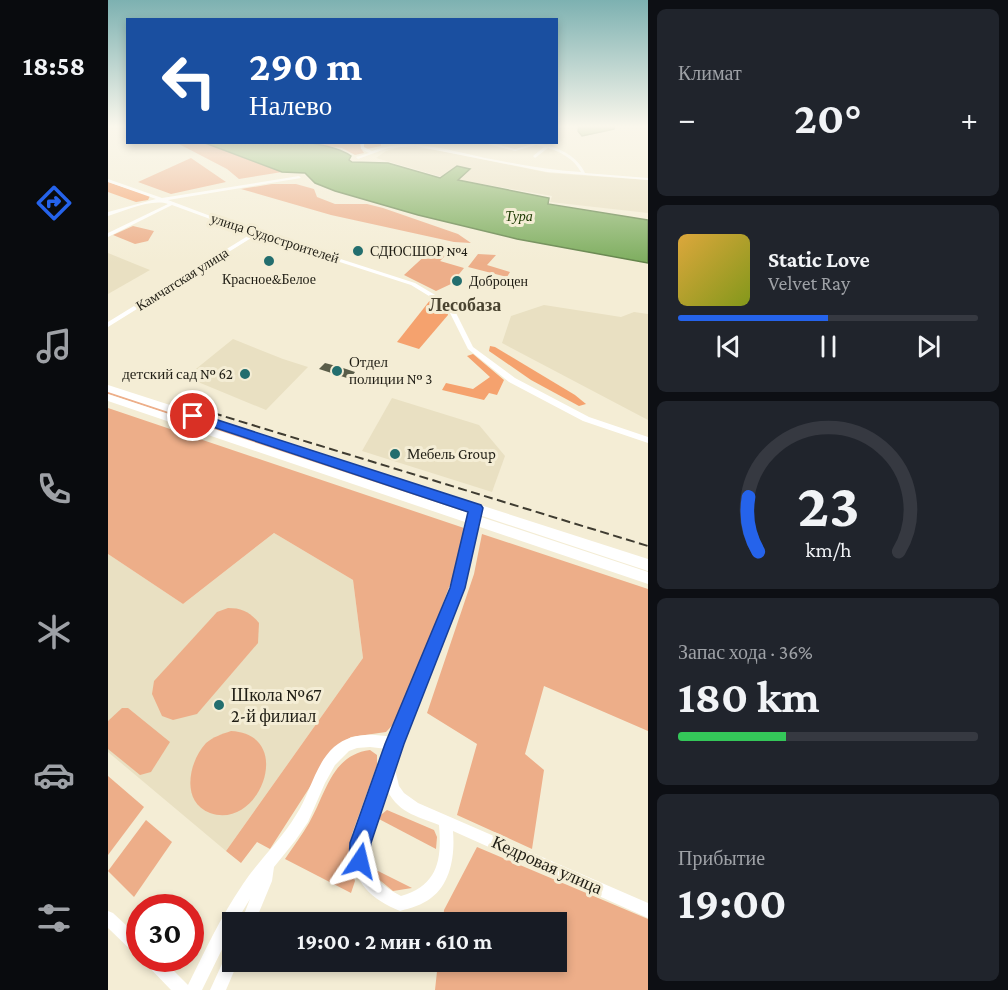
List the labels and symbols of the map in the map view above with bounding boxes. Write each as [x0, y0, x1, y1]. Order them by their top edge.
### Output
water label: Тура [505, 208, 533, 224]
street label: улица Судостроителей [209, 210, 342, 266]
place label: СДЮСШОР №4 [370, 243, 468, 259]
street label: Камчатская улица [133, 244, 232, 314]
marker: СДЮСШОР №4 [351, 244, 365, 258]
marker: Красное&Белое [262, 254, 276, 268]
place label: Красное&Белое [222, 271, 316, 287]
place label: Доброцен [469, 273, 528, 289]
marker: Доброцен [450, 274, 464, 288]
district label: Лесобаза [429, 295, 501, 315]
place label: Отдел полиции № 3 [349, 354, 432, 387]
marker: Отдел полиции № 3 [330, 364, 344, 378]
place label: детский сад № 62 [122, 366, 233, 382]
marker: детский сад № 62 [238, 367, 252, 381]
pin [167, 390, 218, 441]
place label: Мебель Group [407, 446, 496, 463]
marker: Мебель Group [388, 447, 402, 461]
place label: Школа №67 2-й филиал [231, 685, 322, 726]
marker: Школа №67 2-й филиал [212, 698, 226, 712]
position arrow [328, 829, 392, 893]
street label: Кедровая улица [489, 832, 605, 898]
speed limit sign: 30 [126, 894, 204, 972]

